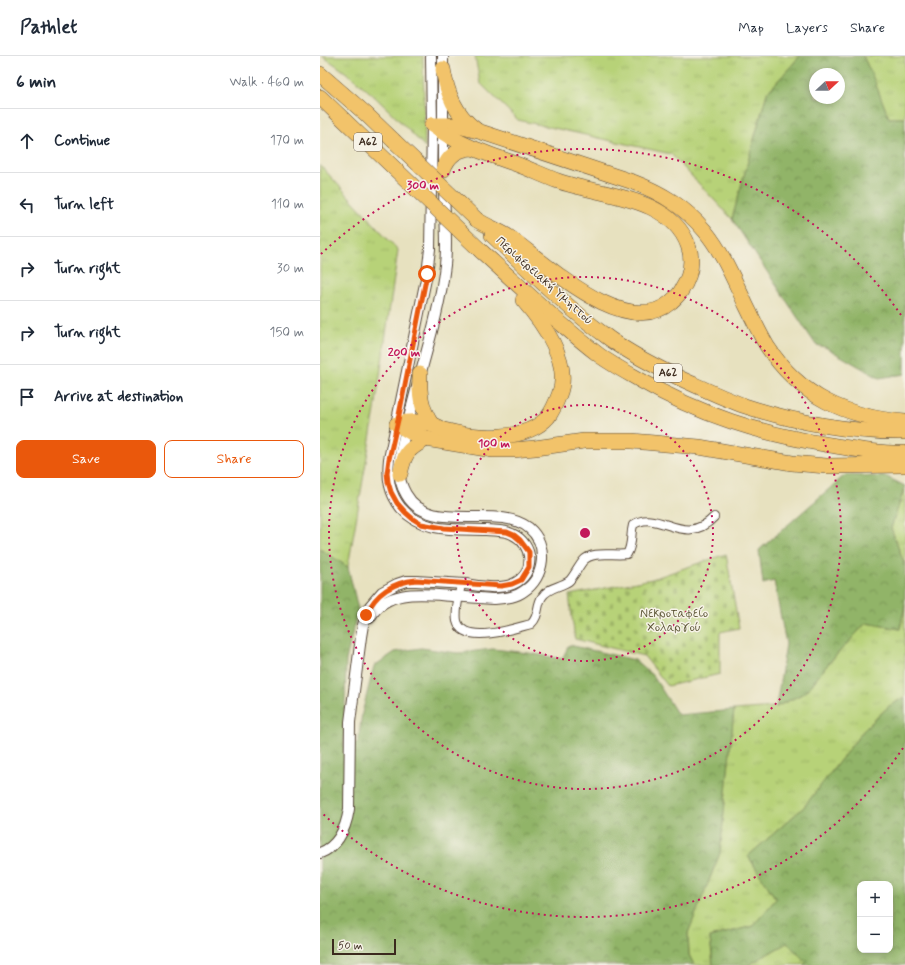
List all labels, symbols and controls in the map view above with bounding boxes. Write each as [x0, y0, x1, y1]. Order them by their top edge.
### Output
text: Pathlet [20, 15, 77, 40]
text: Map [738, 19, 764, 37]
text: Layers [786, 19, 828, 37]
text: Share [850, 19, 885, 37]
north arrow [809, 68, 845, 104]
text: 6 min [16, 71, 56, 93]
text: Walk · 460 m [229, 74, 304, 91]
icon: ahead [16, 130, 38, 152]
text: Continue [54, 131, 110, 151]
text: 170 m [270, 132, 304, 149]
road number: Α62 [354, 133, 382, 151]
text: 300 m [407, 178, 440, 194]
icon: left [16, 194, 38, 216]
text: Turn left [54, 195, 114, 215]
text: 110 m [271, 196, 304, 213]
street label: Περιφερειακή Υμηττού [492, 233, 596, 329]
icon: right [16, 258, 38, 280]
text: Turn right [54, 259, 121, 279]
text: 30 m [277, 260, 304, 277]
route start [418, 265, 436, 283]
icon: right [16, 322, 38, 344]
text: Turn right [54, 323, 121, 343]
text: 150 m [270, 324, 304, 341]
text: 200 m [388, 345, 421, 361]
road number: Α62 [654, 364, 682, 382]
icon: arrive [16, 386, 38, 408]
text: Arrive at destination [54, 387, 183, 407]
text: 100 m [478, 436, 511, 452]
button: Save [16, 440, 156, 478]
button: Share [164, 440, 304, 478]
centre of rings [578, 526, 592, 540]
route end [357, 606, 375, 624]
park label: Νεκροταφείο Χολαργού [640, 606, 708, 636]
map controls [857, 881, 893, 953]
button: + [857, 881, 893, 917]
button: − [857, 917, 893, 953]
scale bar [332, 937, 396, 956]
text: 50 m [338, 939, 363, 953]

